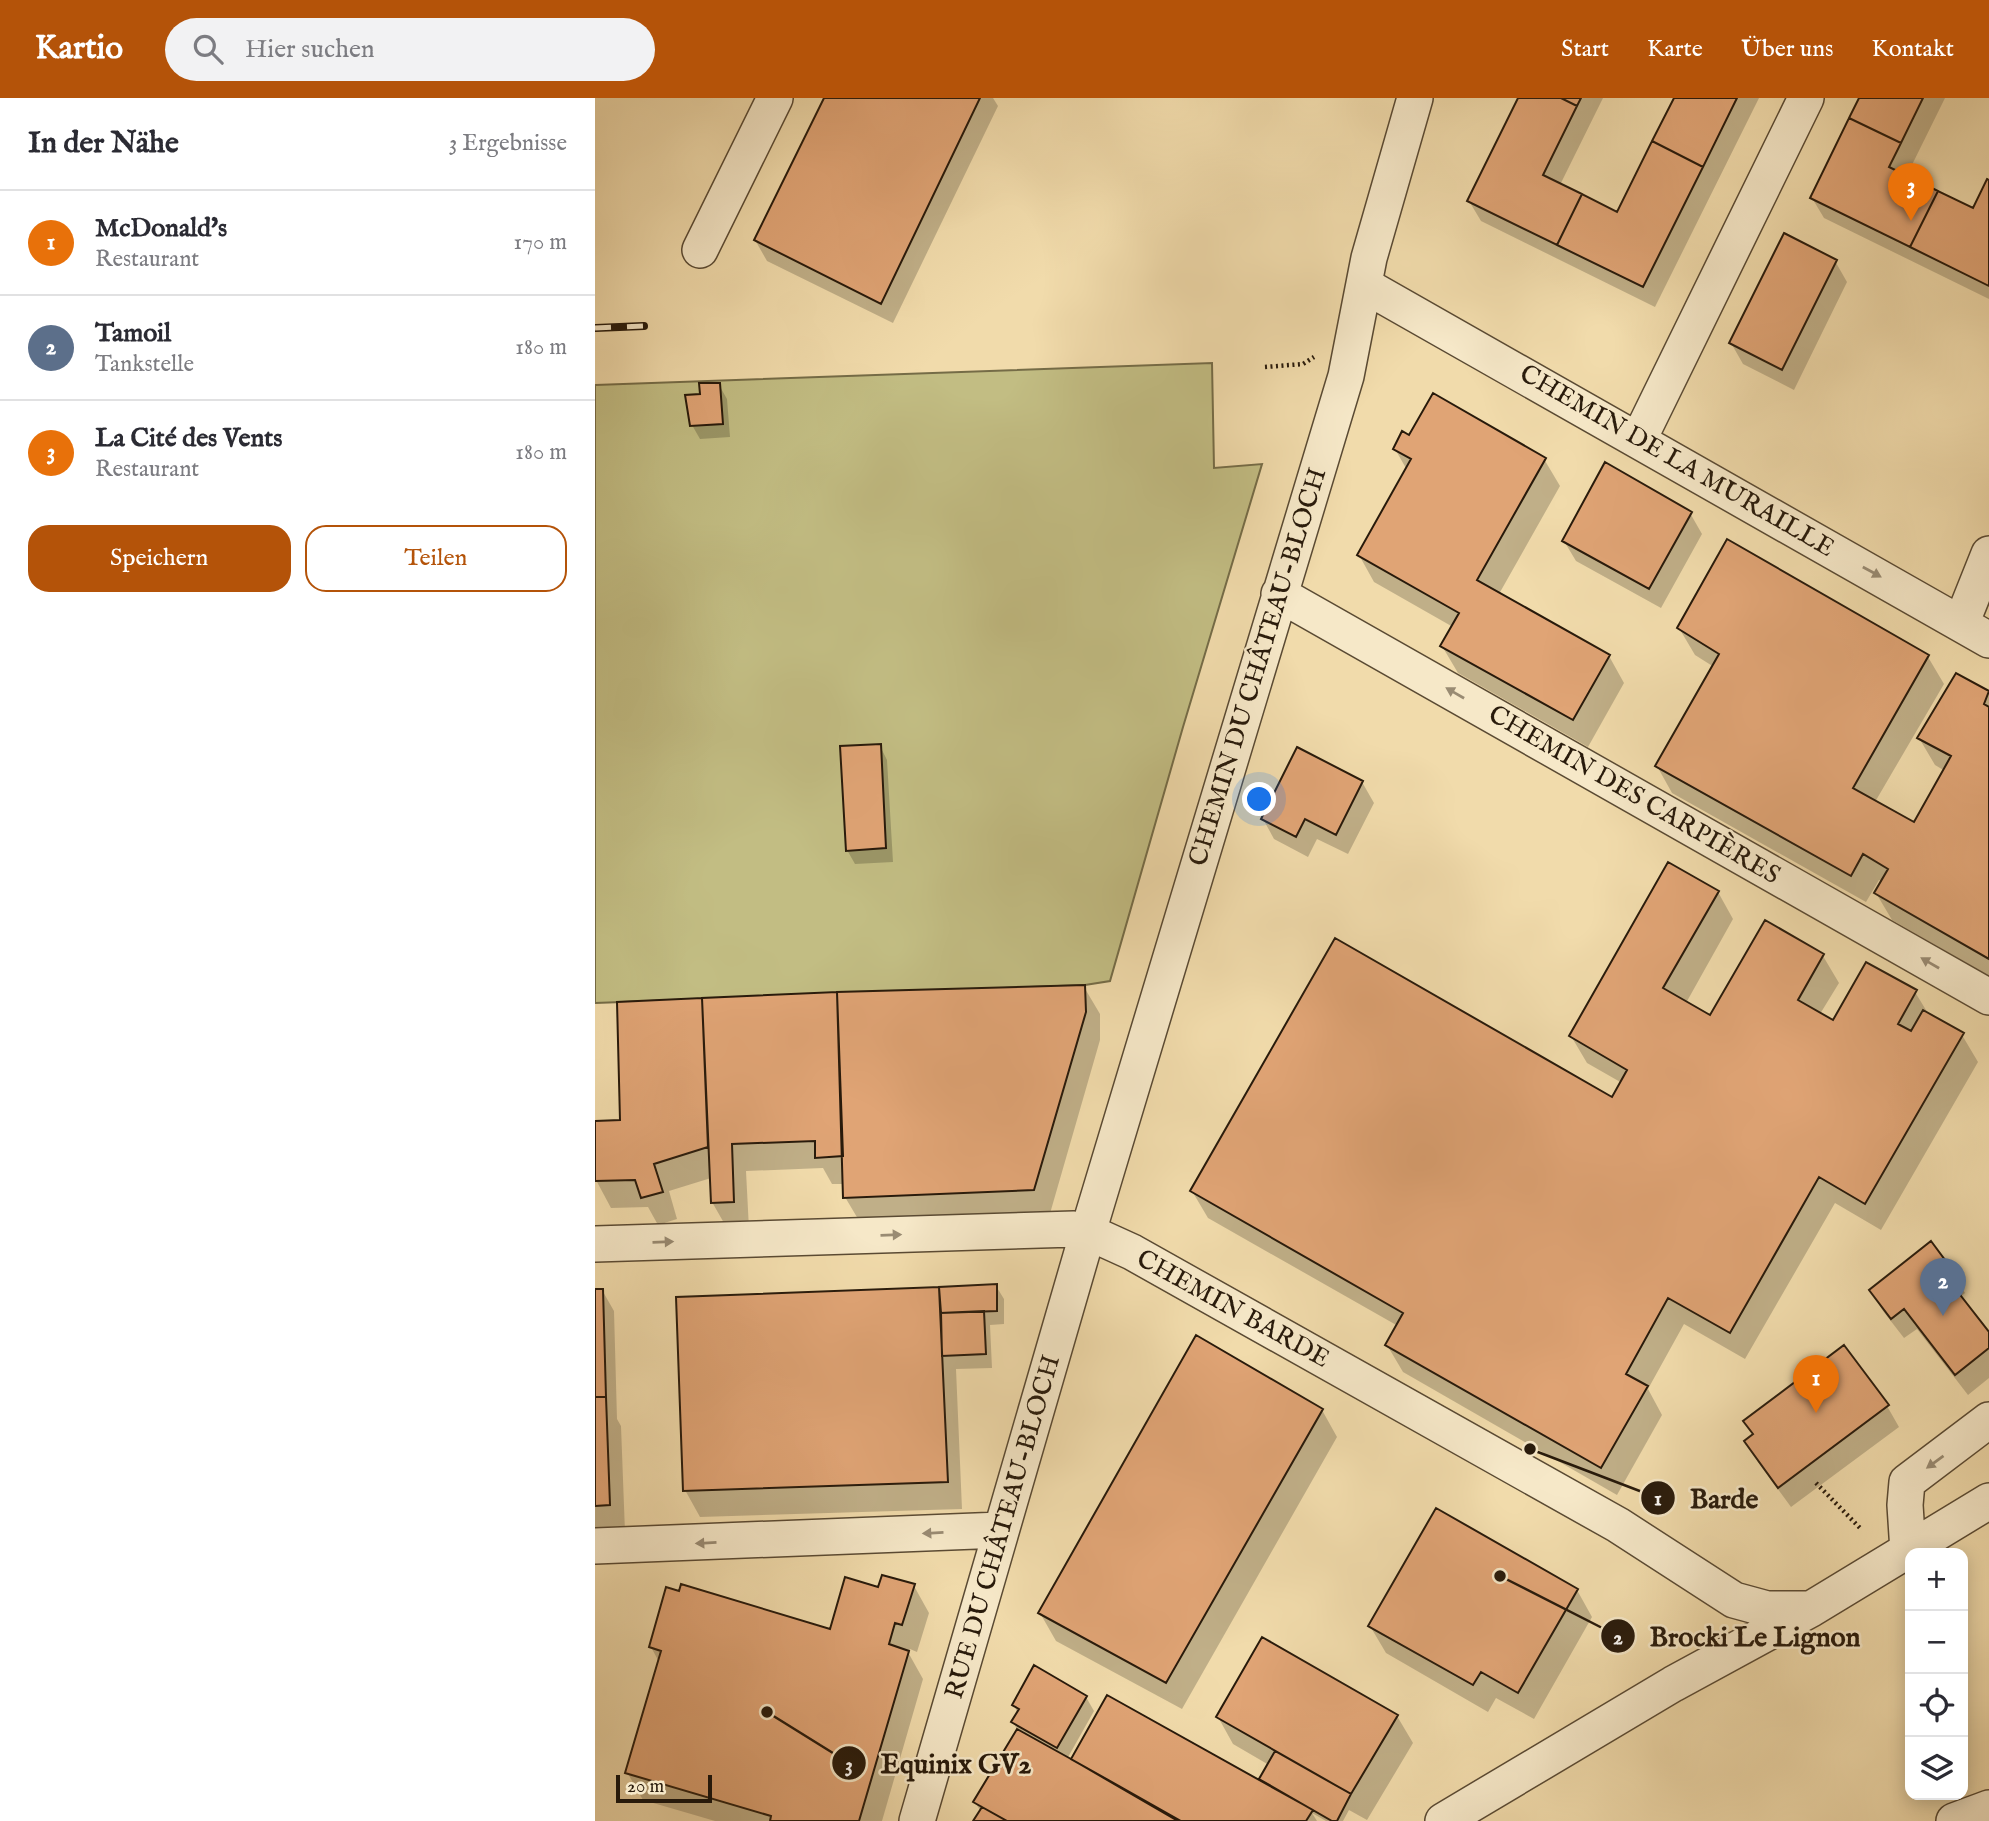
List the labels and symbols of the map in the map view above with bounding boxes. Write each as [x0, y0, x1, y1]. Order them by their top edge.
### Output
pin: 3 [1888, 163, 1934, 221]
street label: CHEMIN DE LA MURAILLE [1514, 357, 1840, 565]
street label: CHEMIN DU CHÂTEAU-BLOCH [1182, 464, 1334, 870]
one-way arrow [1863, 566, 1882, 578]
one-way arrow [1445, 687, 1464, 699]
street label: CHEMIN DES CARPIÈRES [1482, 698, 1786, 892]
your location [1242, 782, 1276, 816]
one-way arrow [1920, 957, 1939, 969]
one-way arrow [880, 1229, 902, 1240]
one-way arrow [652, 1236, 674, 1248]
street label: CHEMIN BARDE [1131, 1242, 1335, 1376]
pin: 2 [1920, 1258, 1966, 1316]
street label: RUE DU CHÂTEAU-BLOCH [938, 1351, 1068, 1703]
pin: 1 [1793, 1355, 1839, 1413]
one-way arrow [1926, 1455, 1944, 1469]
callout: Barde [1641, 1473, 1773, 1522]
text: Barde [1690, 1483, 1758, 1518]
text: 1 [1654, 1486, 1662, 1513]
one-way arrow [922, 1527, 944, 1538]
one-way arrow [694, 1537, 716, 1548]
callout: Brocki Le Lignon [1600, 1612, 1874, 1661]
text: Brocki Le Lignon [1649, 1621, 1861, 1656]
text: 2 [1613, 1625, 1623, 1652]
callout: Equinix GV2 [831, 1739, 1045, 1788]
text: Equinix GV2 [881, 1748, 1031, 1783]
text: 3 [845, 1752, 853, 1779]
scale bar [616, 1772, 712, 1804]

